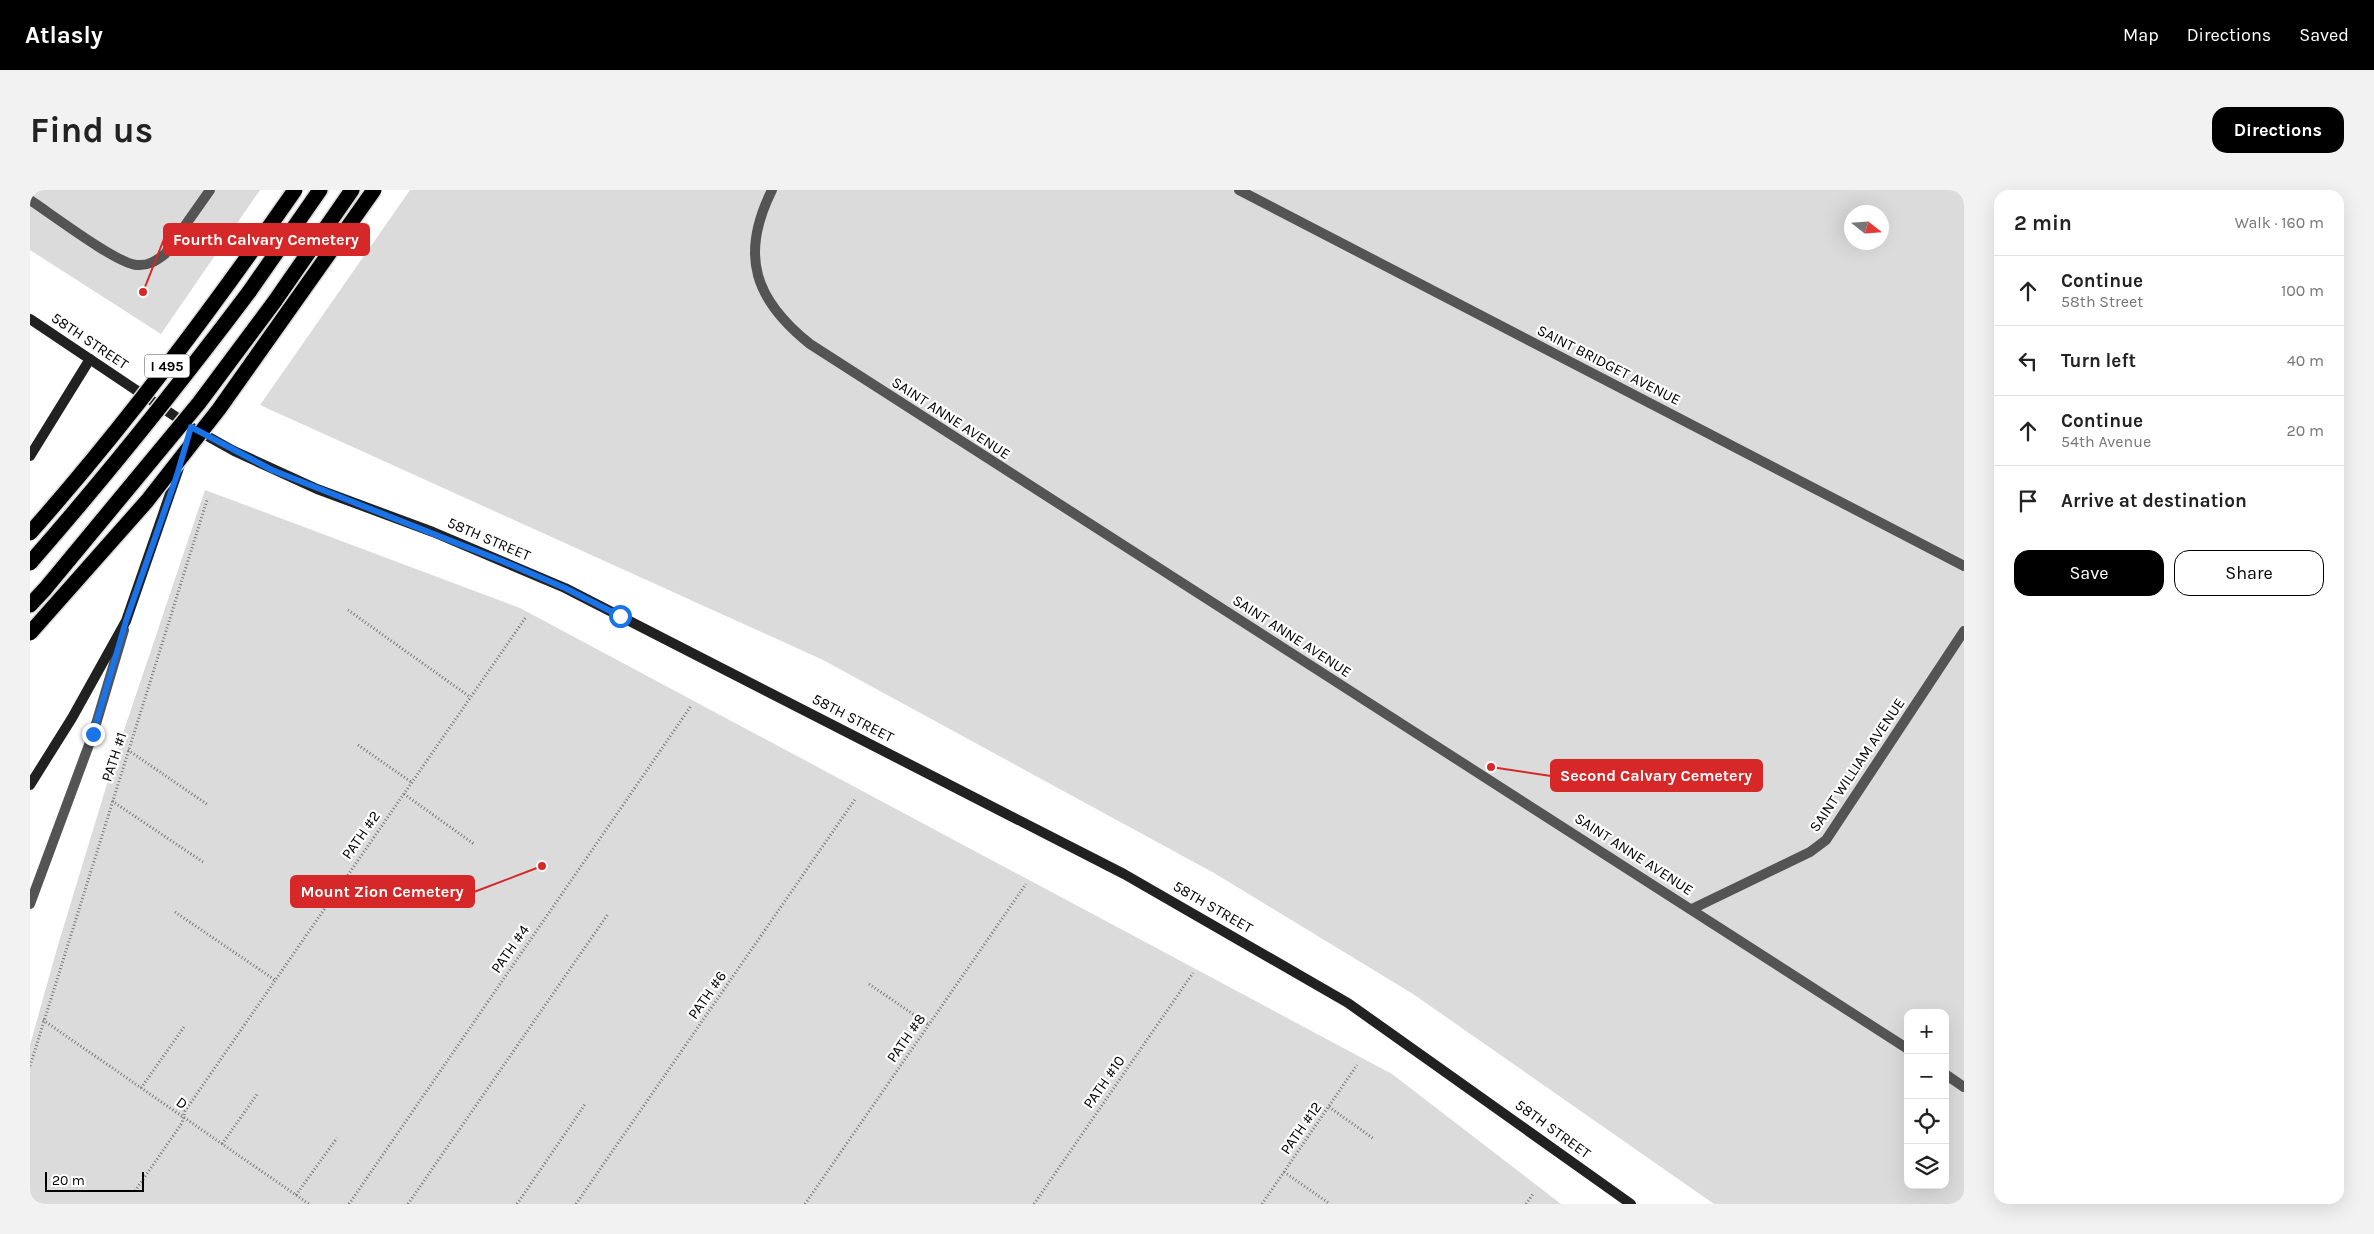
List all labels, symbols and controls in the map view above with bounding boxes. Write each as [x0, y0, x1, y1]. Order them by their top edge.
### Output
text: Atlasly [25, 21, 103, 49]
text: Map [2123, 24, 2159, 46]
text: Directions [2187, 24, 2271, 46]
text: Saved [2299, 24, 2349, 46]
button: Directions [2212, 107, 2344, 153]
text: Find us [30, 110, 153, 151]
north arrow [1844, 205, 1889, 250]
text: 2 min [2014, 211, 2072, 235]
text: Walk · 160 m [2235, 213, 2324, 232]
callout: Fourth Calvary Cemetery [164, 224, 369, 255]
text: Fourth Calvary Cemetery [173, 230, 359, 249]
text: Continue [2061, 270, 2143, 292]
icon: ahead [2014, 277, 2042, 305]
text: 100 m [2281, 281, 2324, 300]
text: 58th Street [2061, 292, 2143, 311]
street label: 58TH STREET [48, 309, 132, 374]
street label: SAINT BRIDGET AVENUE [1534, 321, 1684, 409]
icon: left [2014, 347, 2042, 375]
text: Turn left [2061, 350, 2136, 372]
text: 40 m [2287, 351, 2324, 370]
road number: I 495 [144, 355, 190, 378]
street label: SAINT ANNE AVENUE [888, 373, 1014, 463]
text: Continue [2061, 410, 2143, 432]
icon: ahead [2014, 417, 2042, 445]
text: 20 m [2286, 421, 2324, 440]
text: 54th Avenue [2061, 432, 2151, 451]
icon: arrive [2014, 487, 2042, 515]
text: Arrive at destination [2061, 490, 2247, 512]
street label: 58TH STREET [445, 513, 534, 565]
button: Save [2014, 550, 2164, 596]
button: Share [2174, 550, 2324, 596]
street label: SAINT ANNE AVENUE [1229, 591, 1355, 681]
route start [609, 605, 632, 628]
street label: 58TH STREET [809, 690, 897, 746]
street label: SAINT WILLIAM AVENUE [1806, 695, 1908, 835]
route end [82, 723, 105, 746]
street label: PATH #1 [98, 730, 130, 784]
callout: Second Calvary Cemetery [1551, 760, 1762, 791]
text: Second Calvary Cemetery [1560, 766, 1752, 785]
street label: PATH #2 [338, 807, 384, 863]
street label: SAINT ANNE AVENUE [1571, 809, 1697, 899]
callout: Mount Zion Cemetery [291, 876, 474, 907]
street label: 58TH STREET [1170, 877, 1256, 937]
text: Mount Zion Cemetery [300, 882, 464, 901]
street label: PATH #4 [487, 921, 533, 977]
street label: PATH #6 [684, 967, 730, 1023]
map controls [1904, 1009, 1949, 1189]
button: + [1904, 1009, 1949, 1054]
street label: PATH #8 [883, 1010, 929, 1066]
street label: PATH #10 [1079, 1052, 1129, 1112]
button: − [1904, 1054, 1949, 1099]
street label: D [173, 1093, 191, 1113]
street label: 58TH STREET [1512, 1096, 1595, 1163]
street label: PATH #12 [1276, 1098, 1326, 1158]
button: locate [1904, 1099, 1949, 1144]
button: layers [1904, 1144, 1949, 1189]
scale bar [45, 1169, 144, 1192]
text: 20 m [52, 1172, 85, 1189]

